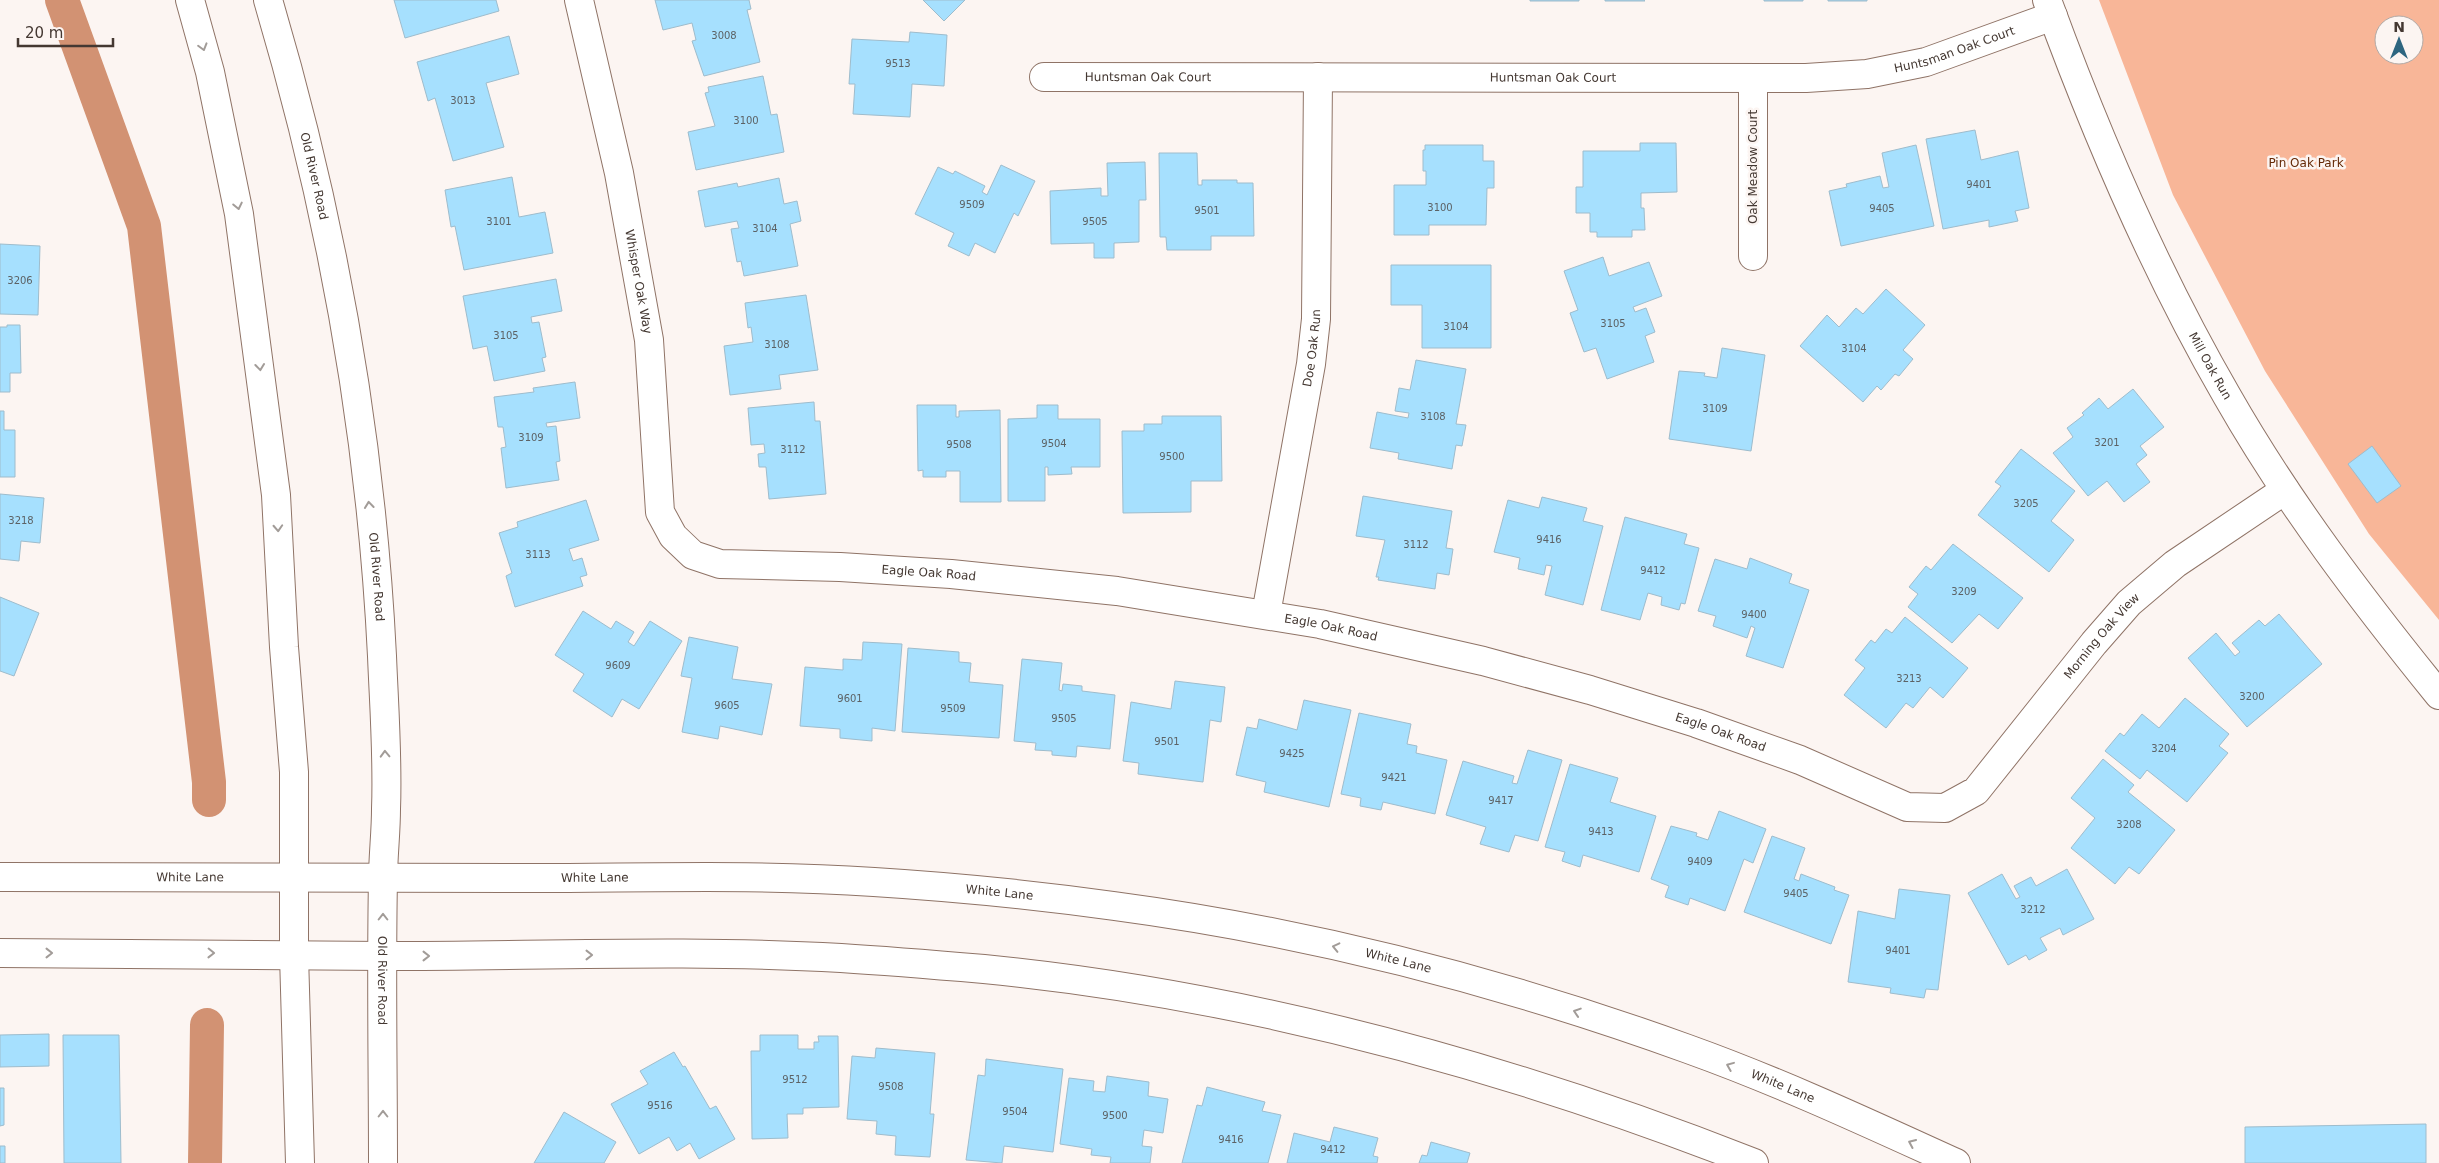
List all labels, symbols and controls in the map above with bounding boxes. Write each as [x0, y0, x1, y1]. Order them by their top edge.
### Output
scale bar [18, 15, 112, 47]
north arrow [2374, 15, 2424, 65]
text: N [2393, 19, 2405, 35]
street label: Huntsman Oak Court [1893, 23, 2017, 75]
text: 20 m [25, 24, 63, 42]
house number: 3008 [711, 30, 737, 41]
one-way arrow [197, 42, 207, 50]
house number: 9513 [885, 58, 911, 69]
street label: Huntsman Oak Court [1085, 70, 1211, 84]
street label: Huntsman Oak Court [1490, 71, 1616, 85]
house number: 3013 [450, 95, 476, 106]
street label: Oak Meadow Court [1746, 110, 1760, 224]
house number: 3100 [733, 115, 759, 126]
street label: Old River Road [297, 131, 331, 221]
park label: Pin Oak Park [2268, 156, 2344, 170]
house number: 9401 [1966, 179, 1992, 190]
house number: 9509 [959, 199, 985, 210]
one-way arrow [232, 201, 242, 210]
house number: 3100 [1427, 202, 1453, 213]
house number: 9405 [1869, 203, 1895, 214]
house number: 9501 [1194, 205, 1220, 216]
house number: 3101 [486, 216, 512, 227]
house number: 9505 [1082, 216, 1108, 227]
house number: 3104 [752, 223, 778, 234]
street label: Whisper Oak Way [622, 228, 655, 335]
house number: 3206 [7, 275, 33, 286]
street label: Doe Oak Run [1300, 309, 1323, 388]
house number: 3105 [1600, 318, 1626, 329]
house number: 3104 [1443, 321, 1469, 332]
house number: 3105 [493, 330, 519, 341]
street label: Mill Oak Run [2186, 330, 2234, 402]
house number: 3108 [764, 339, 790, 350]
house number: 3104 [1841, 343, 1867, 354]
one-way arrow [254, 363, 265, 371]
house number: 3109 [1702, 403, 1728, 414]
house number: 3108 [1420, 411, 1446, 422]
house number: 3109 [518, 432, 544, 443]
house number: 3201 [2094, 437, 2120, 448]
house number: 9504 [1041, 438, 1067, 449]
house number: 9508 [946, 439, 972, 450]
house number: 3112 [780, 444, 806, 455]
house number: 9500 [1159, 451, 1185, 462]
house number: 3205 [2013, 498, 2039, 509]
one-way arrow [364, 501, 375, 509]
house number: 3218 [8, 515, 34, 526]
one-way arrow [272, 524, 283, 532]
street label: Old River Road [366, 532, 387, 622]
house number: 9416 [1536, 534, 1562, 545]
house number: 3112 [1403, 539, 1429, 550]
house number: 3113 [525, 549, 551, 560]
street label: Eagle Oak Road [881, 563, 977, 584]
house number: 9412 [1640, 565, 1666, 576]
house number: 3209 [1951, 586, 1977, 597]
street label: Morning Oak View [2061, 590, 2142, 682]
house number: 9400 [1741, 609, 1767, 620]
street label: Eagle Oak Road [1283, 611, 1379, 644]
house number: 9609 [605, 660, 631, 671]
house number: 3213 [1896, 673, 1922, 684]
house number: 3200 [2239, 691, 2265, 702]
house number: 9601 [837, 693, 863, 704]
house number: 9605 [714, 700, 740, 711]
house number: 9509 [940, 703, 966, 714]
street label: Eagle Oak Road [1674, 710, 1768, 754]
house number: 9505 [1051, 713, 1077, 724]
house number: 9501 [1154, 736, 1180, 747]
house number: 3204 [2151, 743, 2177, 754]
house number: 9425 [1279, 748, 1305, 759]
one-way arrow [380, 750, 390, 758]
house number: 9421 [1381, 772, 1407, 783]
house number: 9417 [1488, 795, 1514, 806]
house number: 3208 [2116, 819, 2142, 830]
house number: 9413 [1588, 826, 1614, 837]
house number: 9409 [1687, 856, 1713, 867]
street label: White Lane [156, 870, 224, 884]
street label: White Lane [561, 870, 629, 885]
street label: White Lane [965, 882, 1034, 903]
house number: 9405 [1783, 888, 1809, 899]
house number: 3212 [2020, 904, 2046, 915]
one-way arrow [378, 913, 388, 920]
street label: Old River Road [375, 936, 389, 1025]
one-way arrow [1331, 942, 1340, 953]
house number: 9401 [1885, 945, 1911, 956]
street label: White Lane [1364, 946, 1433, 976]
one-way arrow [45, 948, 53, 958]
one-way arrow [207, 948, 215, 959]
one-way arrow [585, 950, 593, 960]
one-way arrow [422, 951, 430, 961]
one-way arrow [1573, 1008, 1582, 1018]
one-way arrow [1726, 1061, 1735, 1072]
street label: White Lane [1749, 1067, 1817, 1106]
house number: 9512 [782, 1074, 808, 1085]
house number: 9508 [878, 1081, 904, 1092]
house number: 9516 [647, 1100, 673, 1111]
house number: 9504 [1002, 1106, 1028, 1117]
one-way arrow [378, 1110, 388, 1118]
house number: 9500 [1102, 1110, 1128, 1121]
house number: 9416 [1218, 1134, 1244, 1145]
one-way arrow [1908, 1138, 1917, 1149]
house number: 9412 [1320, 1144, 1346, 1155]

